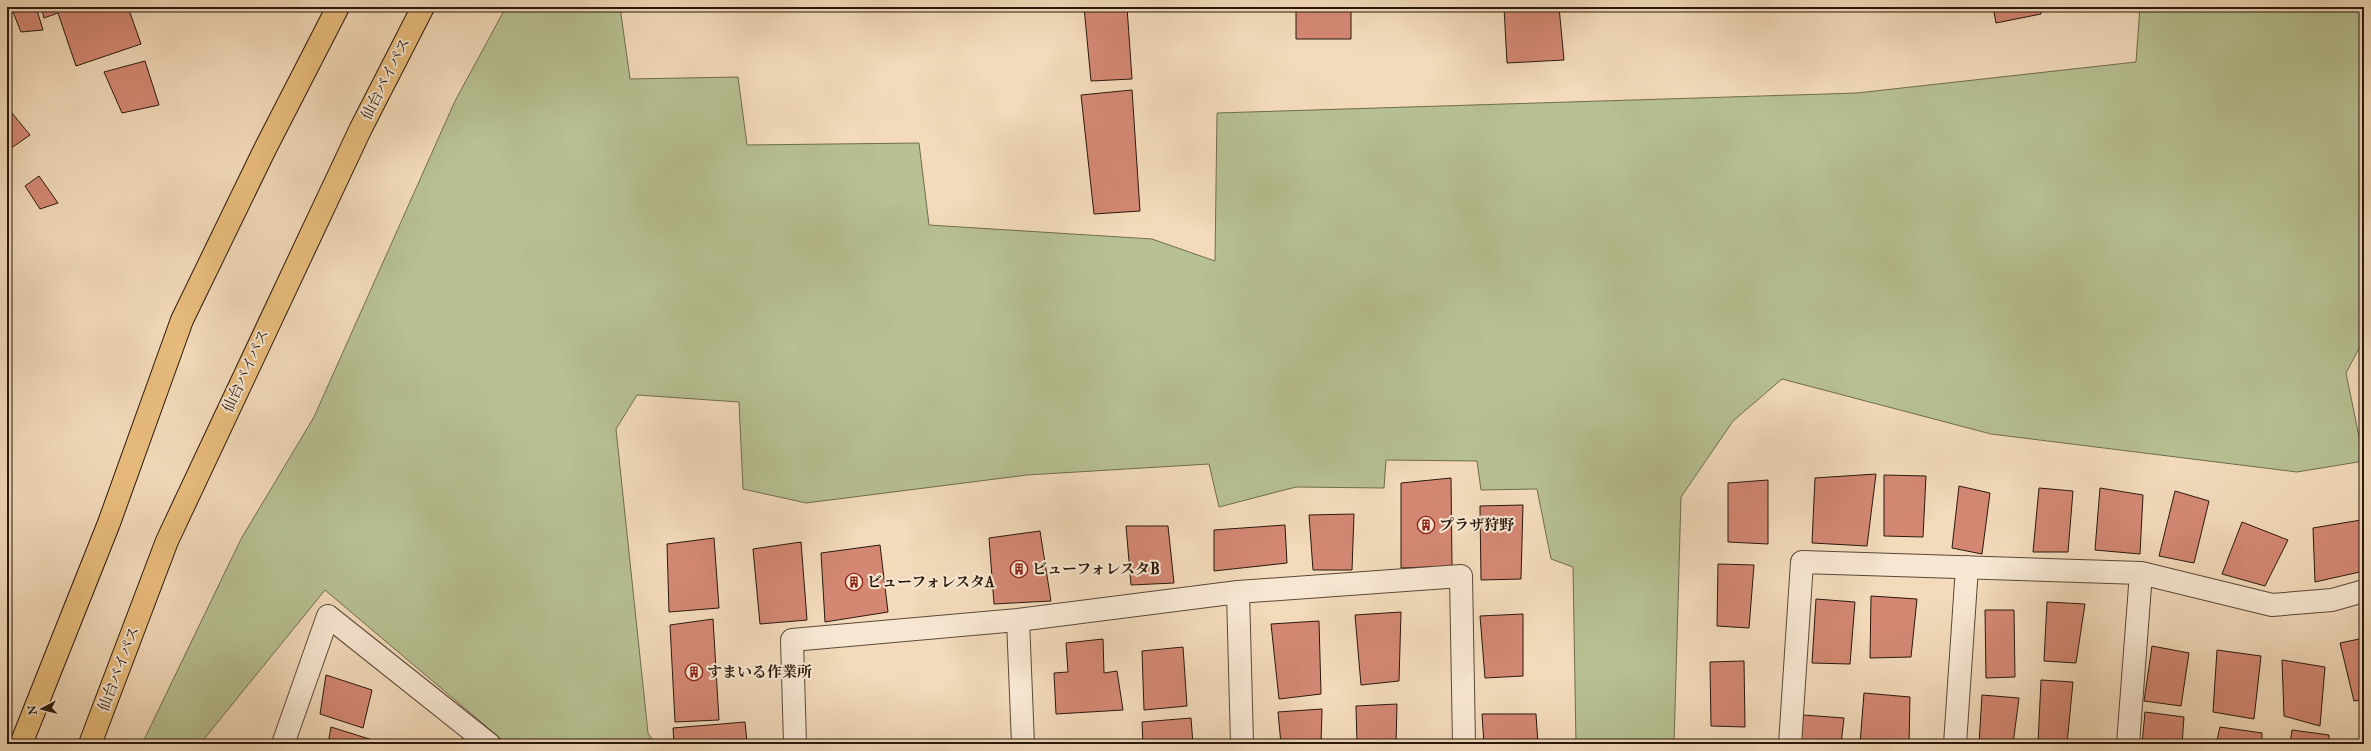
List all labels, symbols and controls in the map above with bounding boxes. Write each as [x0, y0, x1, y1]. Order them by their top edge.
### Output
street label: 仙台バイパス [357, 35, 415, 123]
street label: 仙台バイパス [218, 326, 274, 416]
building icon: プラザ狩野 [1416, 515, 1436, 535]
place label: プラザ狩野 [1439, 516, 1515, 535]
building icon: ビューフォレスタB [1009, 559, 1029, 579]
place label: ビューフォレスタB [1032, 560, 1160, 579]
building icon: ビューフォレスタA [844, 572, 864, 592]
place label: ビューフォレスタA [867, 573, 995, 592]
street label: 仙台バイパス [94, 624, 144, 714]
building icon: すまいる作業所 [684, 662, 704, 682]
place label: すまいる作業所 [707, 663, 812, 682]
north arrow [22, 689, 62, 729]
text: N [25, 703, 40, 717]

